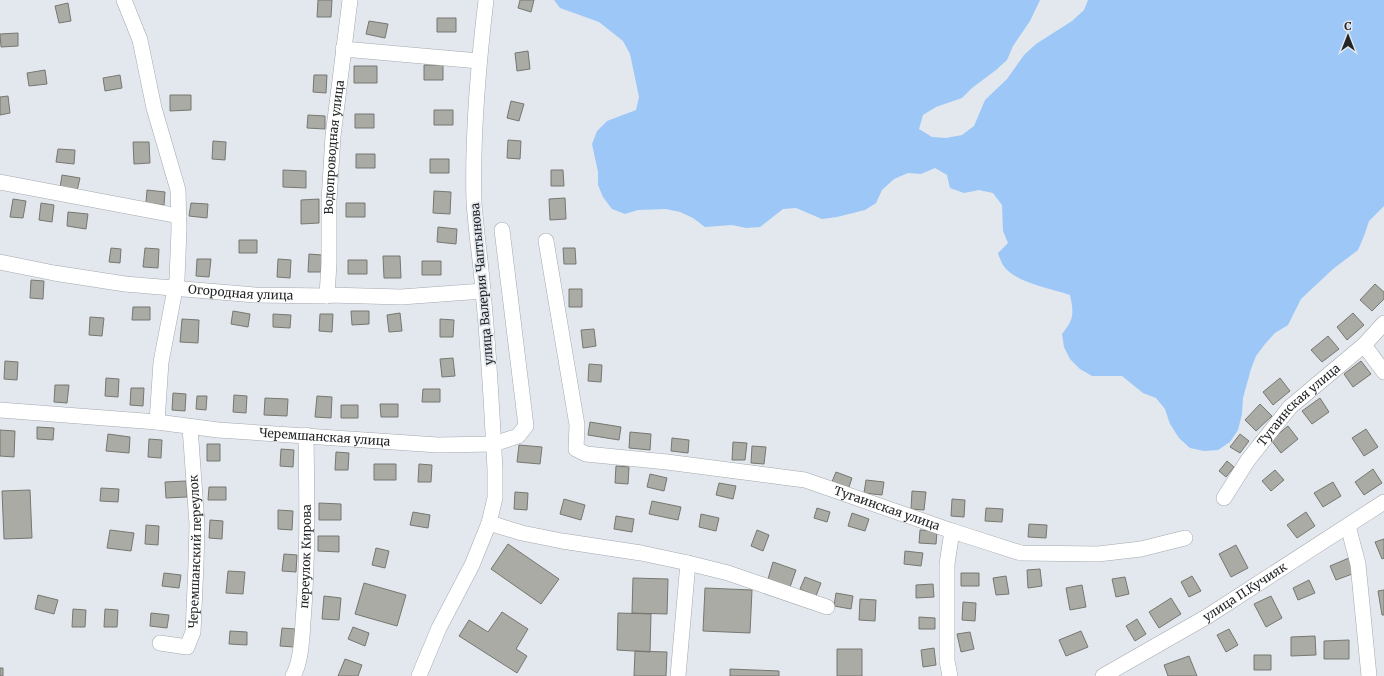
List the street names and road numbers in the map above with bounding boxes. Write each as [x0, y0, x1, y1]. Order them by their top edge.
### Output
street label: Водопроводная улица [321, 79, 347, 215]
street label: улица Валерия Чаптынова [467, 202, 496, 366]
street label: Огородная улица [188, 281, 294, 303]
street label: Тугаинская улица [1254, 360, 1343, 449]
street label: Черемшанская улица [259, 425, 391, 449]
street label: Черемшанский переулок [185, 474, 204, 629]
street label: Тугаинская улица [832, 483, 943, 533]
street label: переулок Кирова [296, 504, 314, 609]
street label: улица П.Кучияк [1200, 559, 1290, 624]

